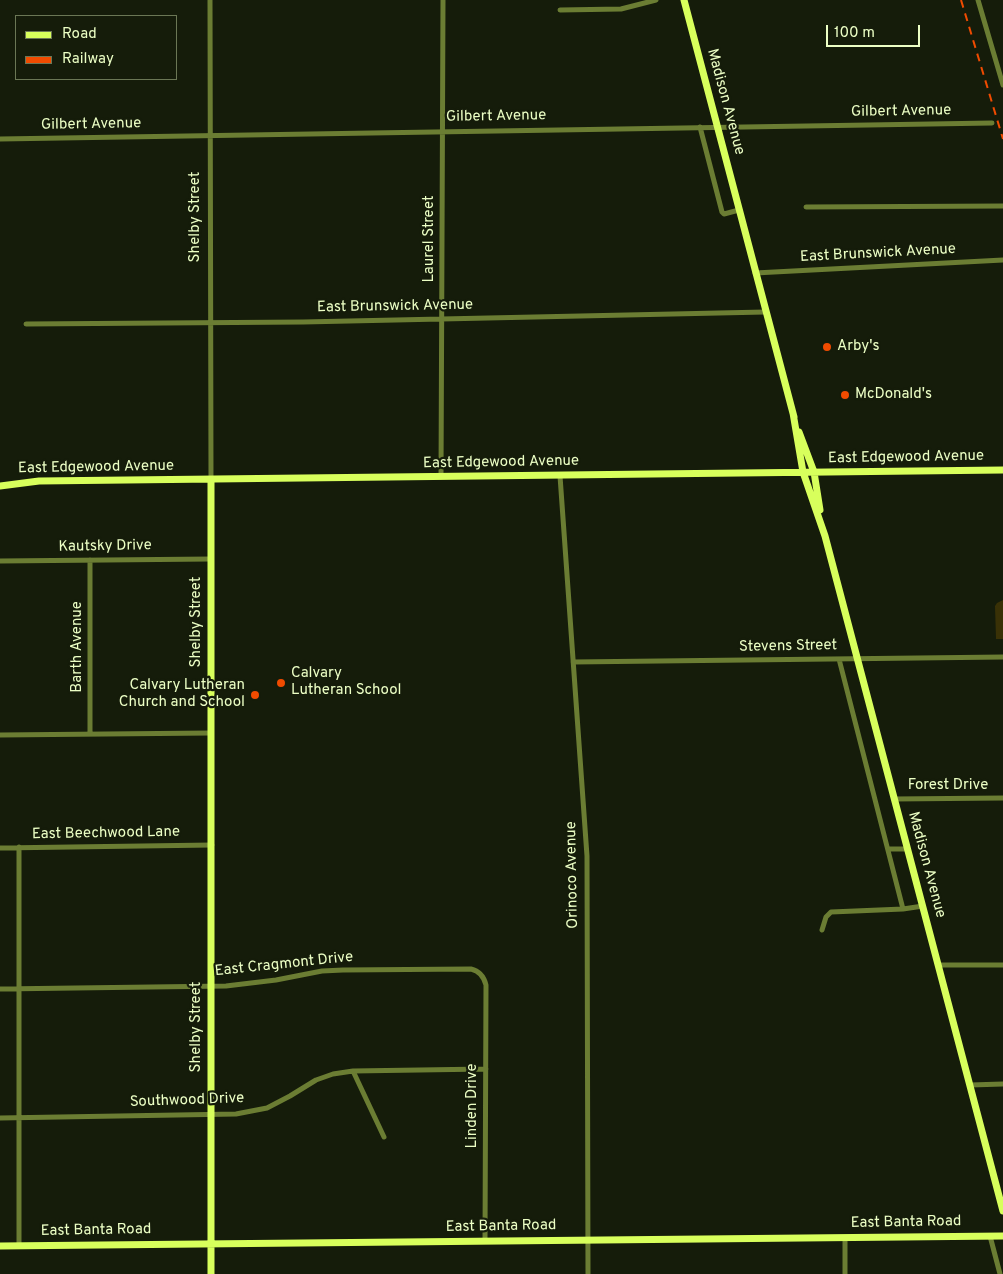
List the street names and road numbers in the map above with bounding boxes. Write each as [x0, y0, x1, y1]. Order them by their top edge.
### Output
street label: Madison Avenue [702, 47, 748, 157]
street label: Gilbert Avenue [851, 102, 951, 122]
street label: Gilbert Avenue [446, 107, 546, 127]
street label: Gilbert Avenue [41, 115, 141, 135]
street label: Shelby Street [187, 172, 205, 262]
street label: Laurel Street [421, 195, 439, 283]
street label: East Brunswick Avenue [800, 241, 956, 267]
street label: East Brunswick Avenue [317, 297, 473, 317]
street label: East Edgewood Avenue [828, 448, 984, 468]
street label: East Edgewood Avenue [423, 453, 579, 473]
street label: East Edgewood Avenue [18, 458, 174, 478]
street label: Kautsky Drive [58, 537, 152, 557]
street label: Shelby Street [188, 577, 206, 667]
street label: Barth Avenue [69, 601, 87, 693]
street label: Stevens Street [739, 637, 837, 657]
street label: Forest Drive [908, 777, 988, 795]
street label: Madison Avenue [903, 810, 949, 920]
street label: Orinoco Avenue [563, 821, 583, 929]
street label: East Beechwood Lane [32, 824, 180, 844]
street label: East Cragmont Drive [214, 949, 354, 981]
street label: Shelby Street [188, 982, 206, 1072]
street label: Linden Drive [464, 1063, 482, 1149]
street label: Southwood Drive [129, 1090, 245, 1112]
street label: East Banta Road [850, 1213, 962, 1233]
street label: East Banta Road [445, 1217, 557, 1237]
street label: East Banta Road [40, 1221, 152, 1241]

